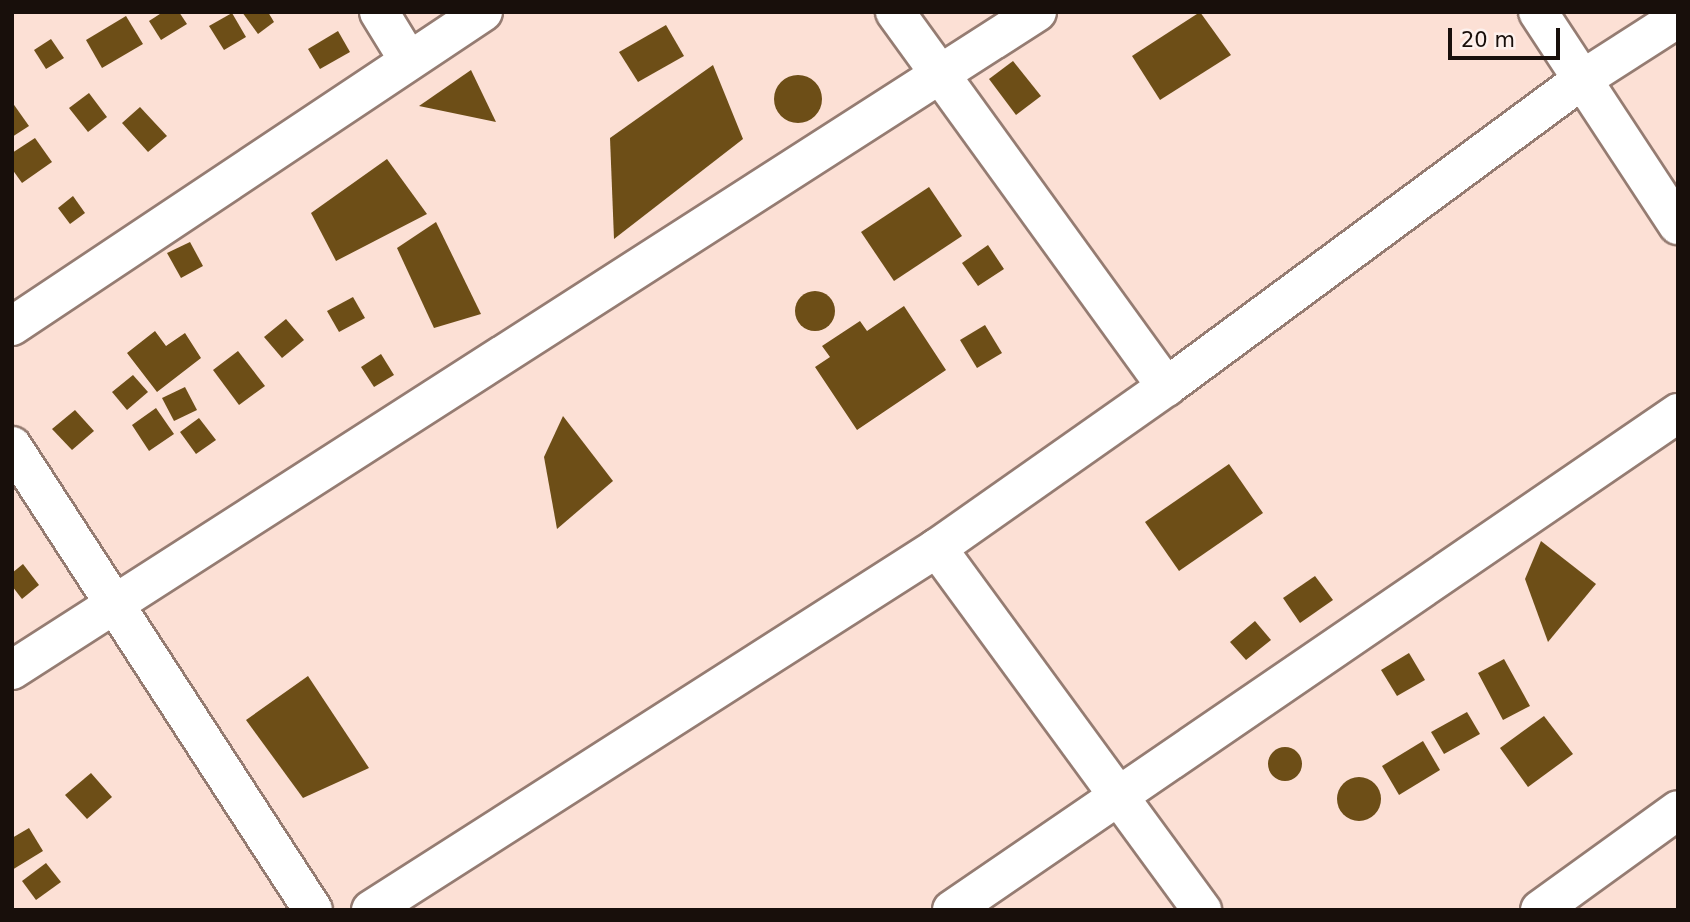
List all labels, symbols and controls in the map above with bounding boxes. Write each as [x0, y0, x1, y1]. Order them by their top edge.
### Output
scale bar [1452, 14, 1564, 58]
text: 20 m [1461, 28, 1515, 52]

